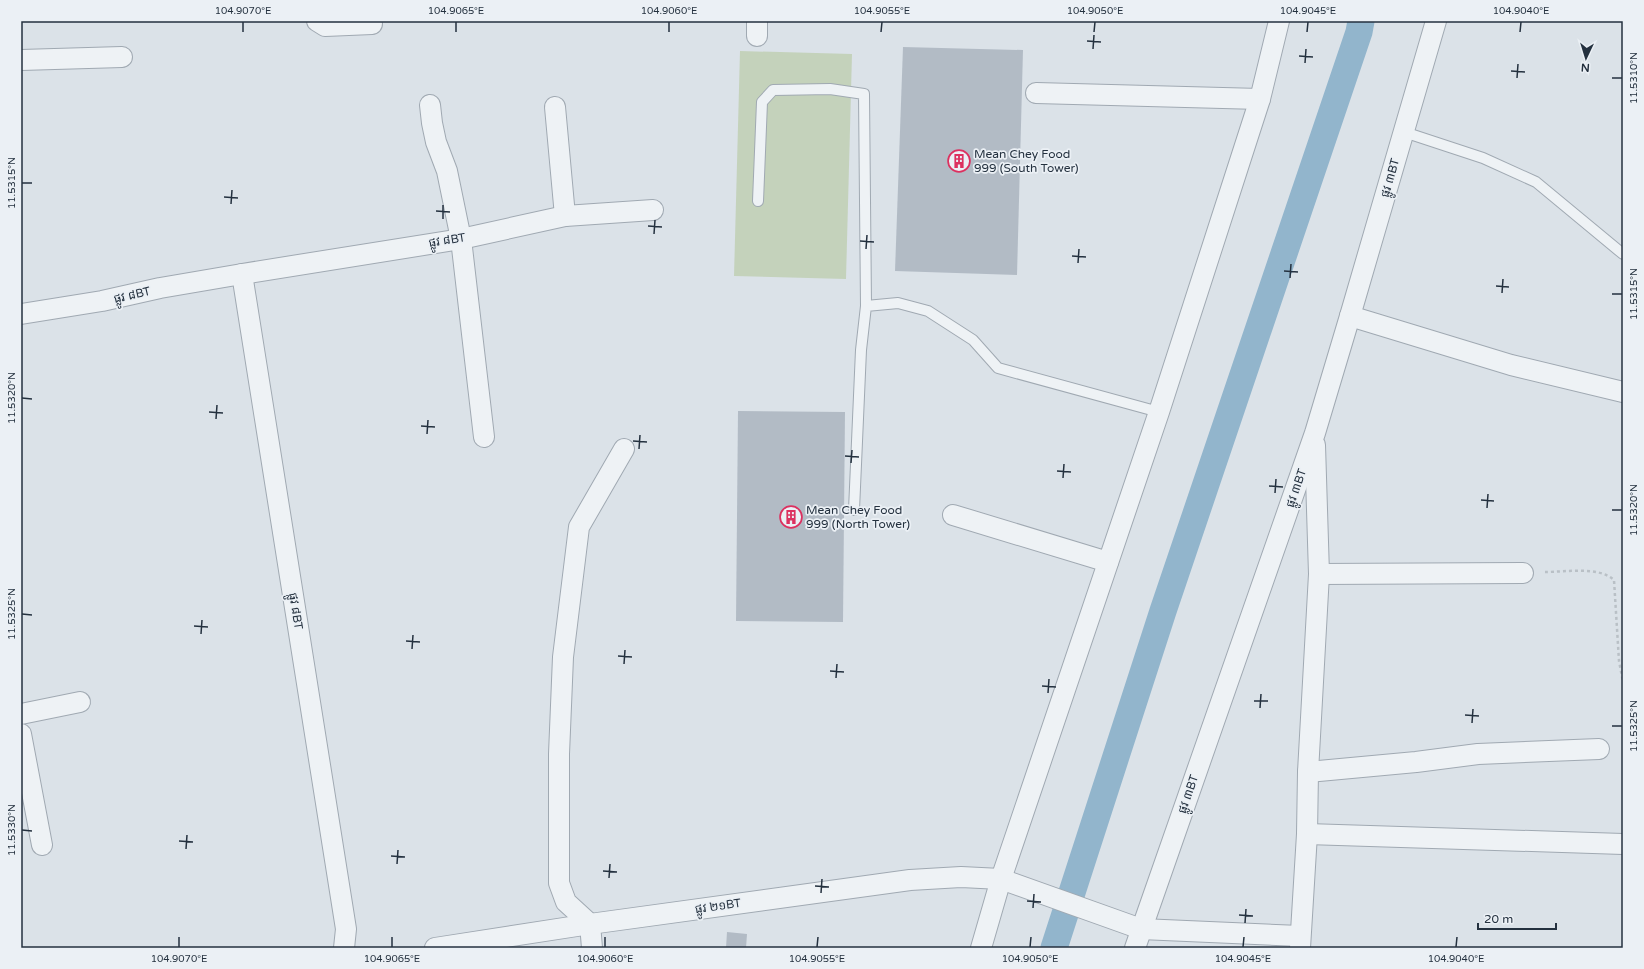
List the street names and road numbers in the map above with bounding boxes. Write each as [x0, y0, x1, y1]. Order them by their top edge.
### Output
street label: ផ្លូវ ៣BT [1378, 156, 1406, 200]
street label: ផ្លូវ ៨BT [427, 230, 468, 253]
street label: ផ្លូវ ៨BT [112, 284, 153, 309]
street label: ផ្លូវ ៣BT [1283, 466, 1313, 510]
street label: ផ្លូវ ៨BT [283, 591, 306, 632]
street label: ផ្លូវ ៣BT [1175, 772, 1205, 816]
street label: ផ្លូវ ២១BT [694, 896, 743, 920]

